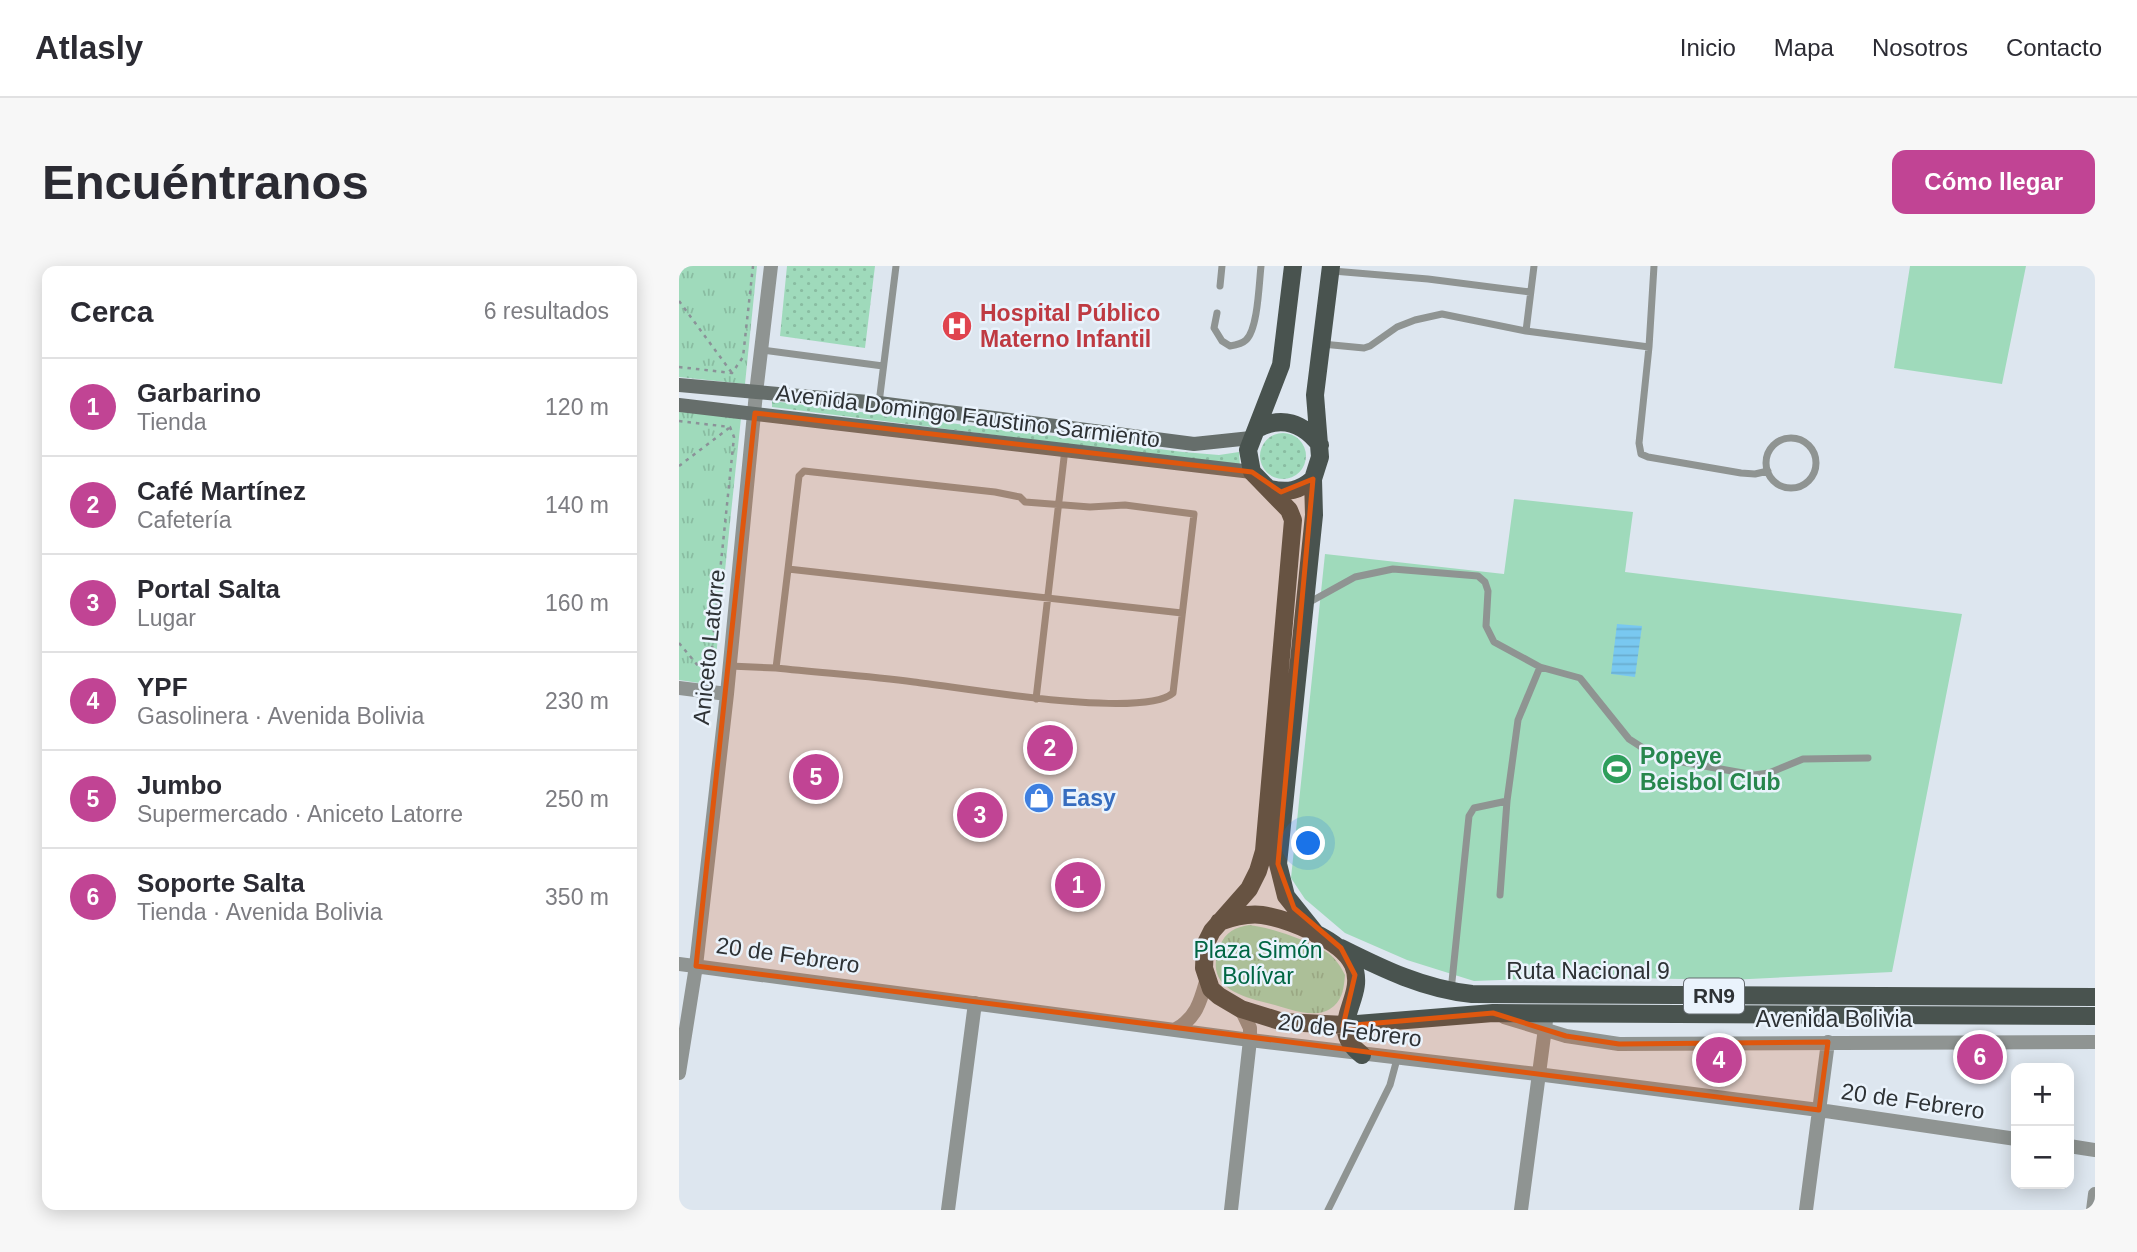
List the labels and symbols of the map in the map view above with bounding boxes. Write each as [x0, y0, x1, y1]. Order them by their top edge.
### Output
place label: Hospital Público Materno Infantil [980, 300, 1160, 352]
hospital icon: Hospital Público Materno Infantil [940, 309, 974, 343]
street label: Avenida Domingo Faustino Sarmiento [774, 380, 1162, 452]
street label: Aniceto Latorre [688, 568, 730, 726]
pin: 2 [1027, 722, 1073, 774]
place label: Popeye Beisbol Club [1640, 743, 1781, 795]
pin: 5 [793, 751, 839, 803]
sports icon: Popeye Beisbol Club [1600, 752, 1634, 786]
shop icon: Easy [1022, 781, 1056, 815]
place label: Easy [1062, 785, 1116, 811]
pin: 3 [957, 789, 1003, 841]
your location [1291, 826, 1325, 860]
pin: 1 [1055, 859, 1101, 911]
street label: 20 de Febrero [715, 932, 861, 978]
park label: Plaza Simón Bolívar [1193, 937, 1323, 989]
street label: Ruta Nacional 9 [1506, 958, 1670, 984]
road number: RN9 [1684, 978, 1744, 1014]
street label: Avenida Bolivia [1756, 1006, 1913, 1032]
street label: 20 de Febrero [1277, 1008, 1423, 1052]
pin: 6 [1957, 1031, 2003, 1083]
pin: 4 [1696, 1034, 1742, 1086]
street label: 20 de Febrero [1840, 1078, 1986, 1124]

